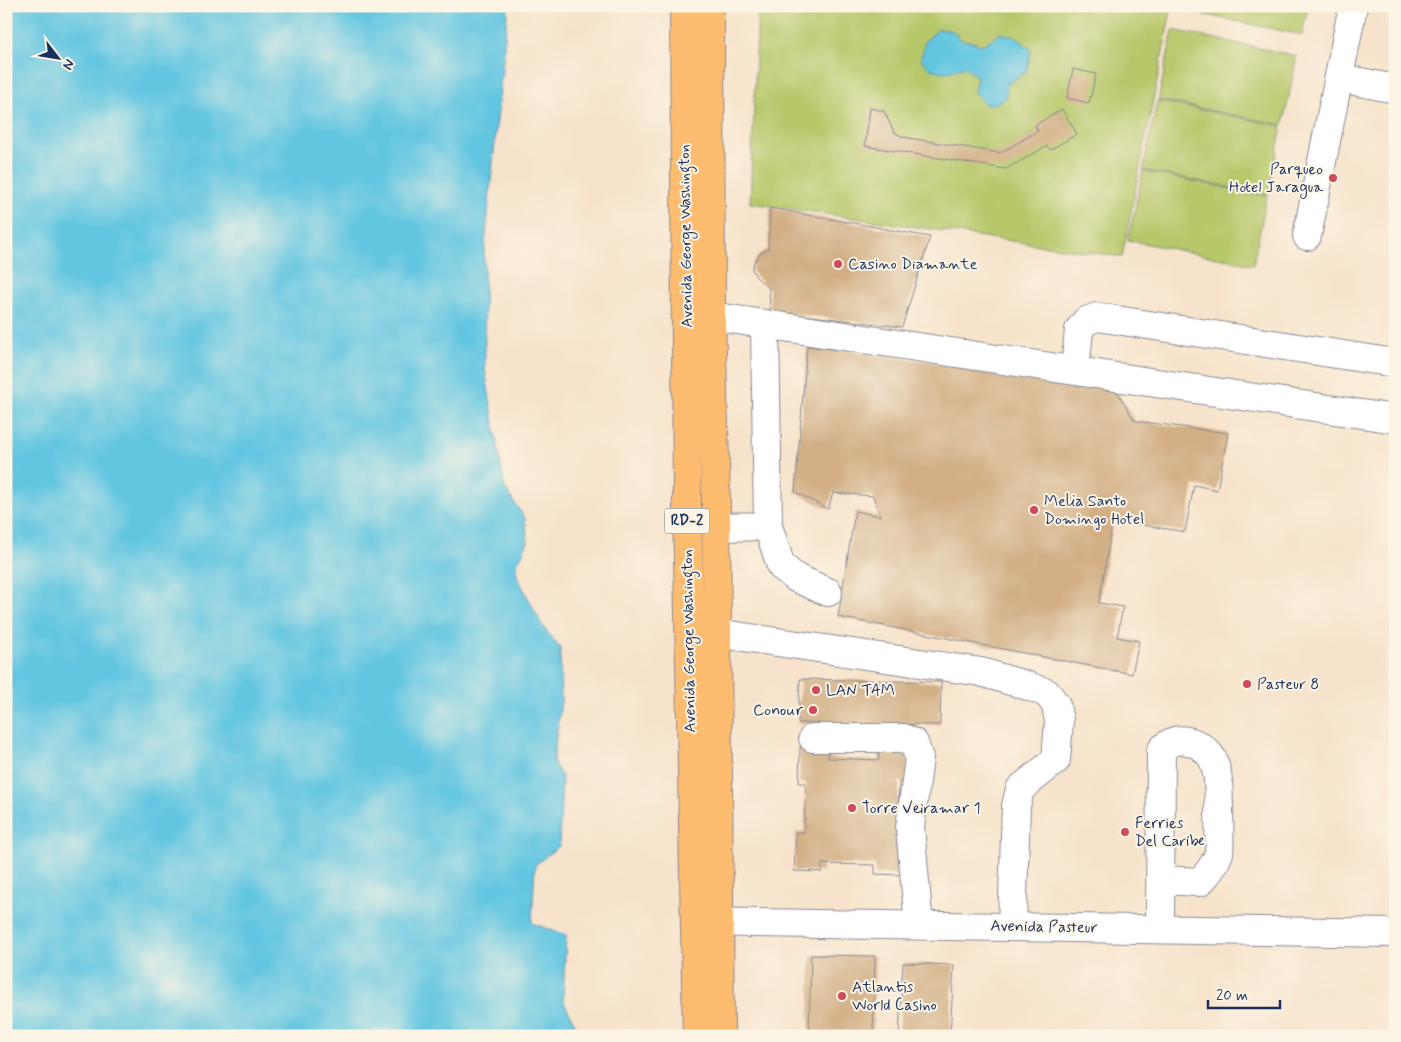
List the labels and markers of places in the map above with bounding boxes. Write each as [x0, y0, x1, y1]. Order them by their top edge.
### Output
place label: Parqueo Hotel Jaragua [1229, 159, 1323, 199]
marker: Parqueo Hotel Jaragua [1327, 172, 1339, 184]
place label: Casino Diamante [848, 254, 977, 275]
marker: Casino Diamante [832, 258, 844, 270]
place label: Melia Santo Domingo Hotel [1044, 491, 1144, 530]
marker: Melia Santo Domingo Hotel [1028, 504, 1040, 516]
place label: Pasteur 8 [1257, 674, 1319, 695]
marker: Pasteur 8 [1241, 678, 1253, 690]
place label: LAN TAM [826, 680, 895, 701]
marker: LAN TAM [810, 684, 822, 696]
place label: Conour [753, 700, 804, 721]
marker: Conour [807, 704, 819, 716]
place label: Torre Veiramar 1 [862, 798, 981, 819]
marker: Torre Veiramar 1 [846, 802, 858, 814]
place label: Ferries Del Caribe [1135, 813, 1205, 852]
marker: Ferries Del Caribe [1119, 826, 1131, 838]
place label: Atlantis World Casino [852, 977, 937, 1016]
marker: Atlantis World Casino [836, 990, 848, 1002]

